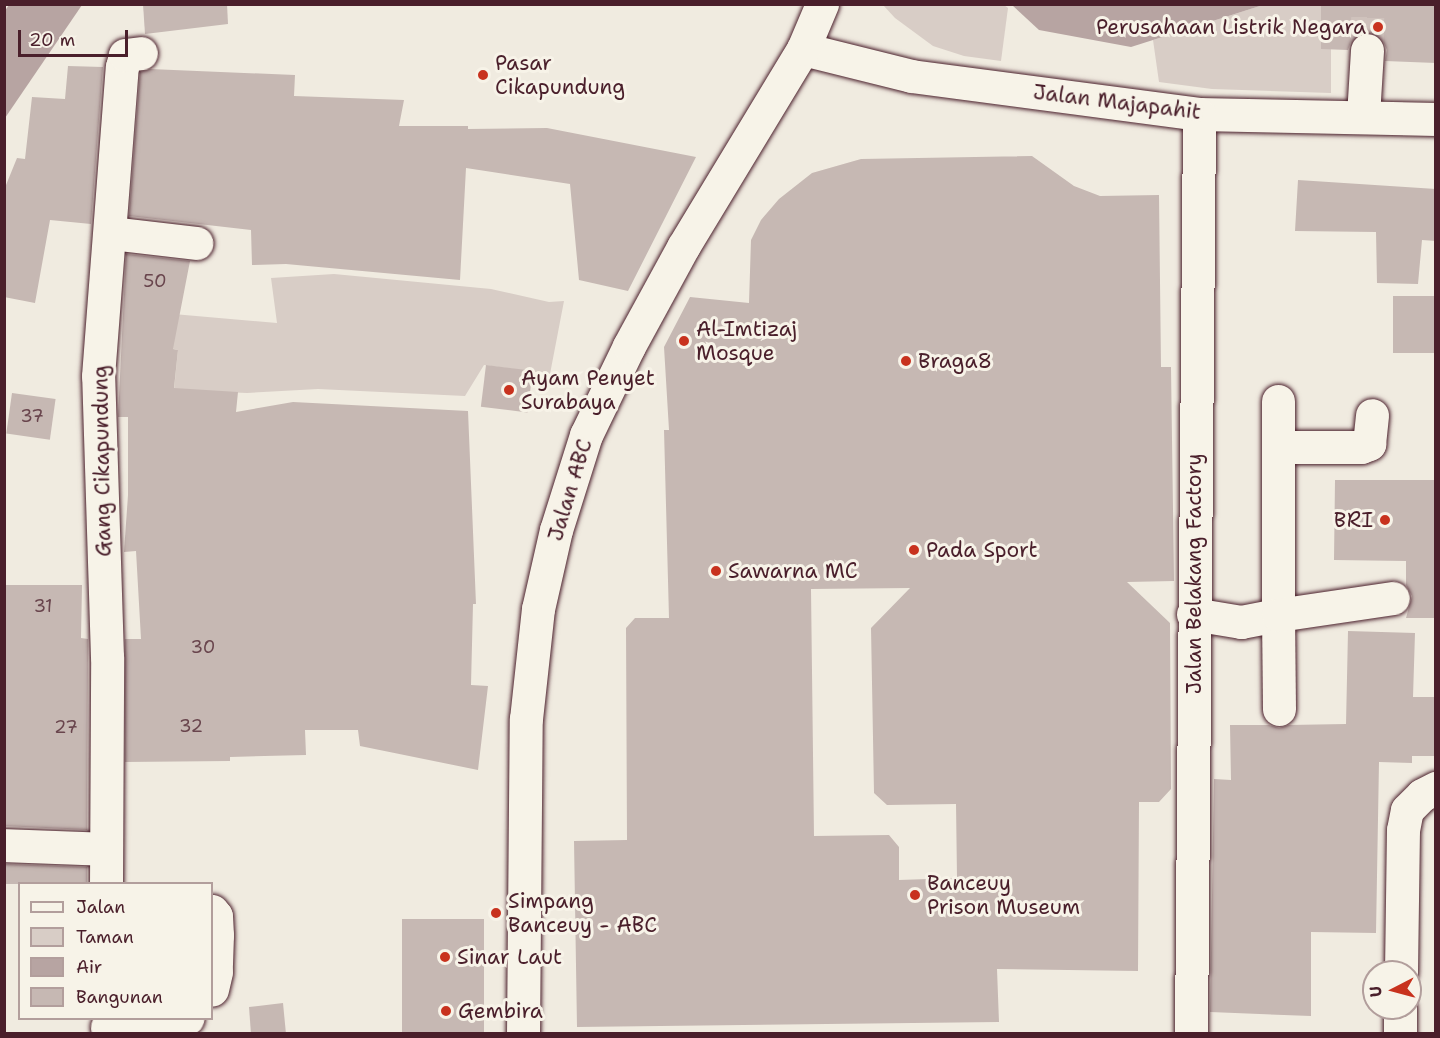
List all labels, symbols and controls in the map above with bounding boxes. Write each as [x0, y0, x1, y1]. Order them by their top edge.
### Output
place label: Perusahaan Listrik Negara [1096, 14, 1366, 40]
scale bar [21, 18, 130, 56]
marker: Perusahaan Listrik Negara [1371, 20, 1385, 34]
text: 20 m [29, 28, 75, 52]
place label: Pasar Cikapundung [495, 50, 625, 100]
marker: Pasar Cikapundung [476, 68, 490, 82]
street label: Jalan Majapahit [1032, 79, 1202, 125]
house number: 50 [143, 270, 167, 292]
place label: Al-Imtizaj Mosque [696, 316, 797, 366]
marker: Al-Imtizaj Mosque [677, 334, 691, 348]
place label: Braga8 [918, 348, 992, 374]
marker: Braga8 [899, 354, 913, 368]
street label: Gang Cikapundung [88, 365, 116, 557]
place label: Ayam Penyet Surabaya [521, 365, 655, 415]
marker: Ayam Penyet Surabaya [502, 383, 516, 397]
house number: 37 [20, 405, 44, 427]
street label: Jalan ABC [543, 436, 597, 544]
street label: Jalan Belakang Factory [1181, 453, 1207, 695]
place label: BRI [1334, 507, 1373, 533]
marker: BRI [1378, 513, 1392, 527]
place label: Pada Sport [926, 537, 1038, 563]
marker: Pada Sport [907, 543, 921, 557]
place label: Sawarna MC [728, 558, 858, 584]
marker: Sawarna MC [709, 564, 723, 578]
house number: 31 [33, 595, 53, 617]
house number: 30 [191, 636, 215, 658]
house number: 32 [179, 715, 203, 737]
house number: 27 [54, 716, 78, 738]
place label: Banceuy Prison Museum [927, 870, 1080, 920]
legend [18, 882, 213, 1020]
place label: Simpang Banceuy - ABC [508, 888, 657, 938]
marker: Banceuy Prison Museum [908, 888, 922, 902]
text: Jalan [76, 895, 125, 919]
marker: Simpang Banceuy - ABC [489, 906, 503, 920]
text: Taman [76, 925, 134, 949]
place label: Sinar Laut [457, 944, 562, 970]
marker: Sinar Laut [438, 950, 452, 964]
text: Air [76, 955, 102, 979]
north arrow [1362, 960, 1422, 1020]
text: Bangunan [76, 985, 163, 1009]
text: U [1365, 985, 1387, 998]
place label: Gembira [458, 998, 543, 1024]
marker: Gembira [439, 1004, 453, 1018]

